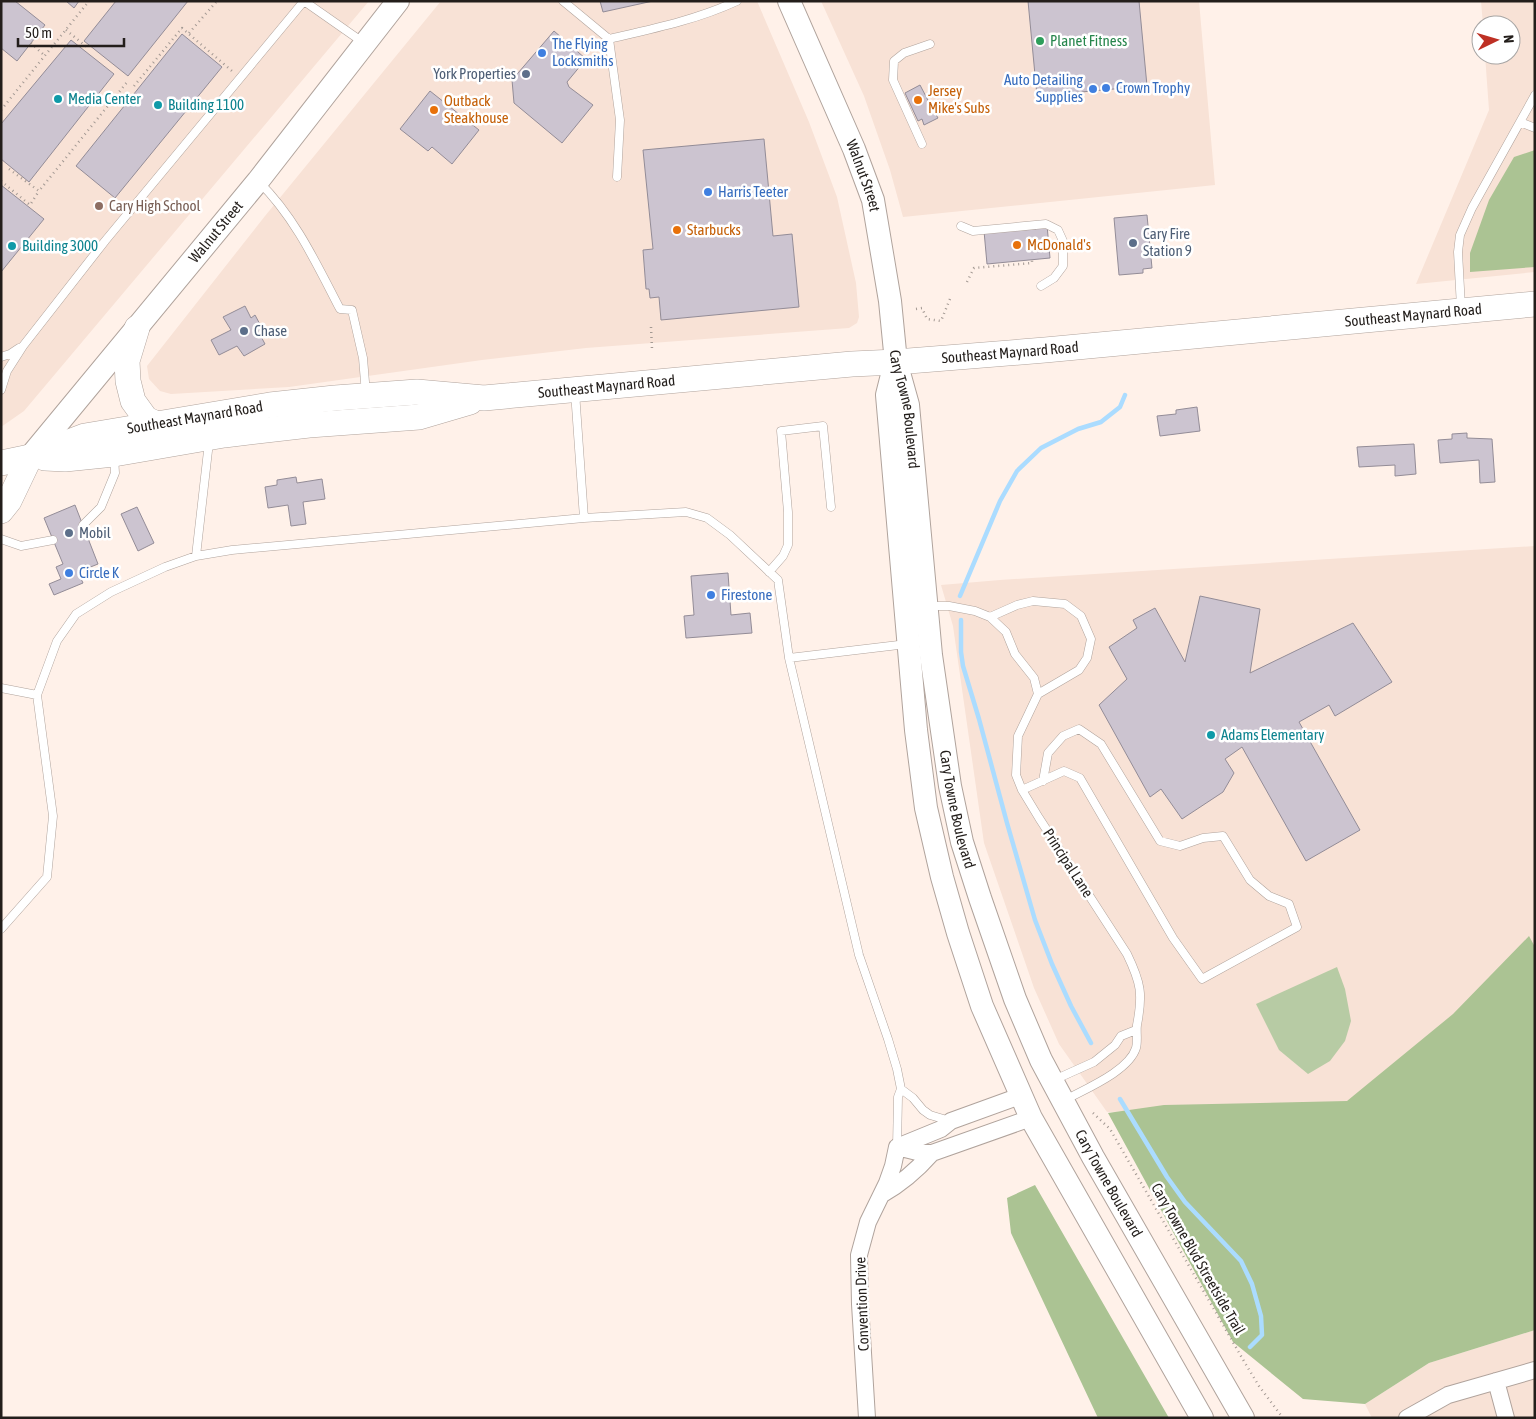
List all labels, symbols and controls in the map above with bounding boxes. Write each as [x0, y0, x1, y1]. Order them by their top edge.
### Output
scale bar [18, 15, 124, 47]
north arrow [1471, 15, 1521, 65]
text: 50 m [25, 24, 52, 41]
place label: Planet Fitness [1050, 32, 1127, 49]
text: N [1501, 34, 1517, 44]
place label: The Flying Locksmiths [552, 35, 613, 69]
marker: Planet Fitness [1034, 35, 1046, 47]
marker: The Flying Locksmiths [536, 47, 548, 59]
place label: York Properties [433, 65, 516, 82]
marker: York Properties [520, 68, 532, 80]
place label: Auto Detailing Supplies [1004, 71, 1084, 105]
place label: Crown Trophy [1116, 79, 1190, 96]
place label: Jersey Mike's Subs [928, 82, 990, 116]
marker: Crown Trophy [1100, 82, 1112, 94]
marker: Auto Detailing Supplies [1087, 83, 1099, 95]
place label: Media Center [68, 90, 141, 107]
place label: Outback Steakhouse [444, 92, 509, 126]
marker: Media Center [52, 93, 64, 105]
marker: Jersey Mike's Subs [912, 94, 924, 106]
place label: Building 1100 [168, 96, 244, 113]
marker: Building 1100 [152, 99, 164, 111]
marker: Outback Steakhouse [428, 104, 440, 116]
street label: Walnut Street [843, 137, 884, 213]
place label: Harris Teeter [718, 183, 789, 200]
marker: Harris Teeter [702, 186, 714, 198]
place label: Cary High School [109, 197, 201, 214]
street label: Walnut Street [185, 197, 246, 266]
marker: Cary High School [93, 200, 105, 212]
place label: Starbucks [687, 221, 741, 238]
marker: Starbucks [671, 224, 683, 236]
place label: Cary Fire Station 9 [1143, 225, 1192, 259]
place label: McDonald's [1027, 236, 1091, 253]
place label: Building 3000 [22, 237, 98, 254]
marker: Cary Fire Station 9 [1127, 237, 1139, 249]
marker: McDonald's [1011, 239, 1023, 251]
marker: Building 3000 [6, 240, 18, 252]
street label: Southeast Maynard Road [1344, 300, 1483, 330]
place label: Chase [254, 322, 287, 339]
marker: Chase [238, 325, 250, 337]
street label: Southeast Maynard Road [941, 338, 1079, 366]
street label: Cary Towne Boulevard [887, 349, 923, 469]
street label: Southeast Maynard Road [537, 371, 676, 401]
street label: Southeast Maynard Road [126, 397, 264, 437]
place label: Mobil [79, 524, 111, 541]
marker: Mobil [63, 527, 75, 539]
place label: Circle K [79, 564, 120, 581]
marker: Circle K [63, 567, 75, 579]
place label: Firestone [721, 586, 773, 603]
marker: Firestone [705, 589, 717, 601]
place label: Adams Elementary [1221, 726, 1324, 743]
marker: Adams Elementary [1205, 729, 1217, 741]
street label: Cary Towne Boulevard [937, 749, 979, 870]
street label: Principal Lane [1040, 825, 1097, 900]
street label: Cary Towne Boulevard [1072, 1127, 1146, 1240]
street label: Cary Towne Blvd Streetside Trail [1148, 1180, 1249, 1338]
street label: Convention Drive [851, 1256, 872, 1352]

